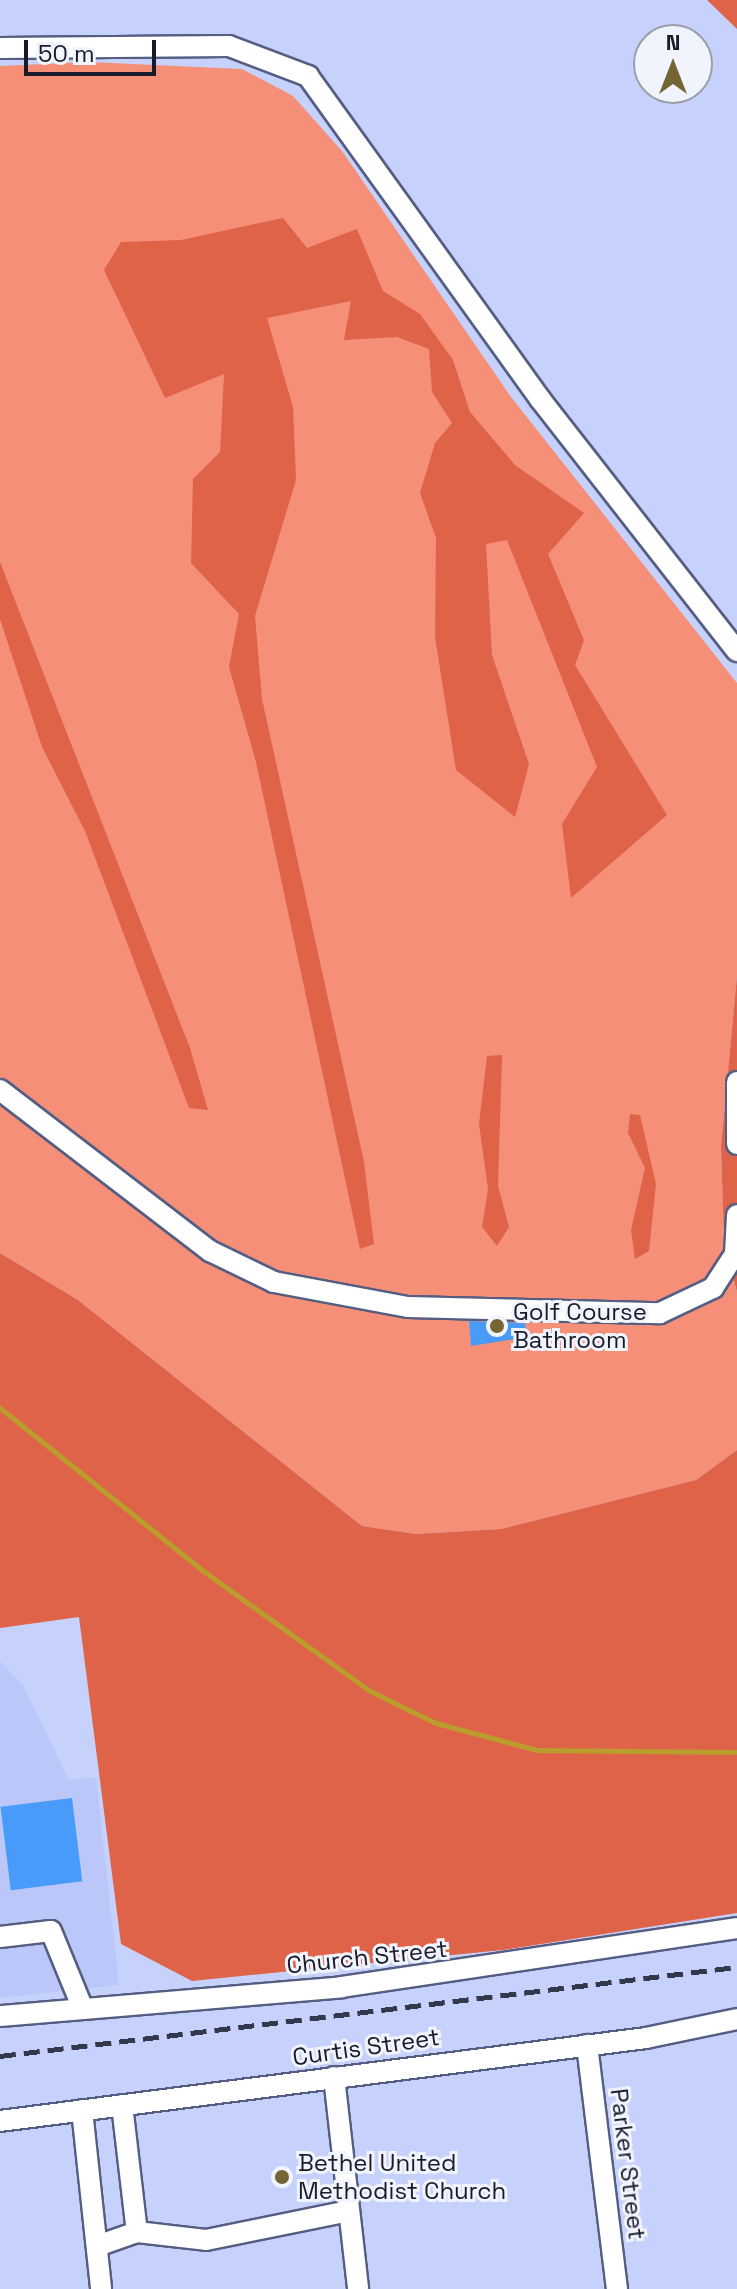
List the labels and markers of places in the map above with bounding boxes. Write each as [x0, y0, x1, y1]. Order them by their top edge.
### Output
place label: Golf Course Bathroom [513, 1298, 647, 1354]
marker: Golf Course Bathroom [488, 1317, 506, 1335]
place label: Bethel United Methodist Church [298, 2149, 506, 2205]
marker: Bethel United Methodist Church [273, 2168, 291, 2186]

